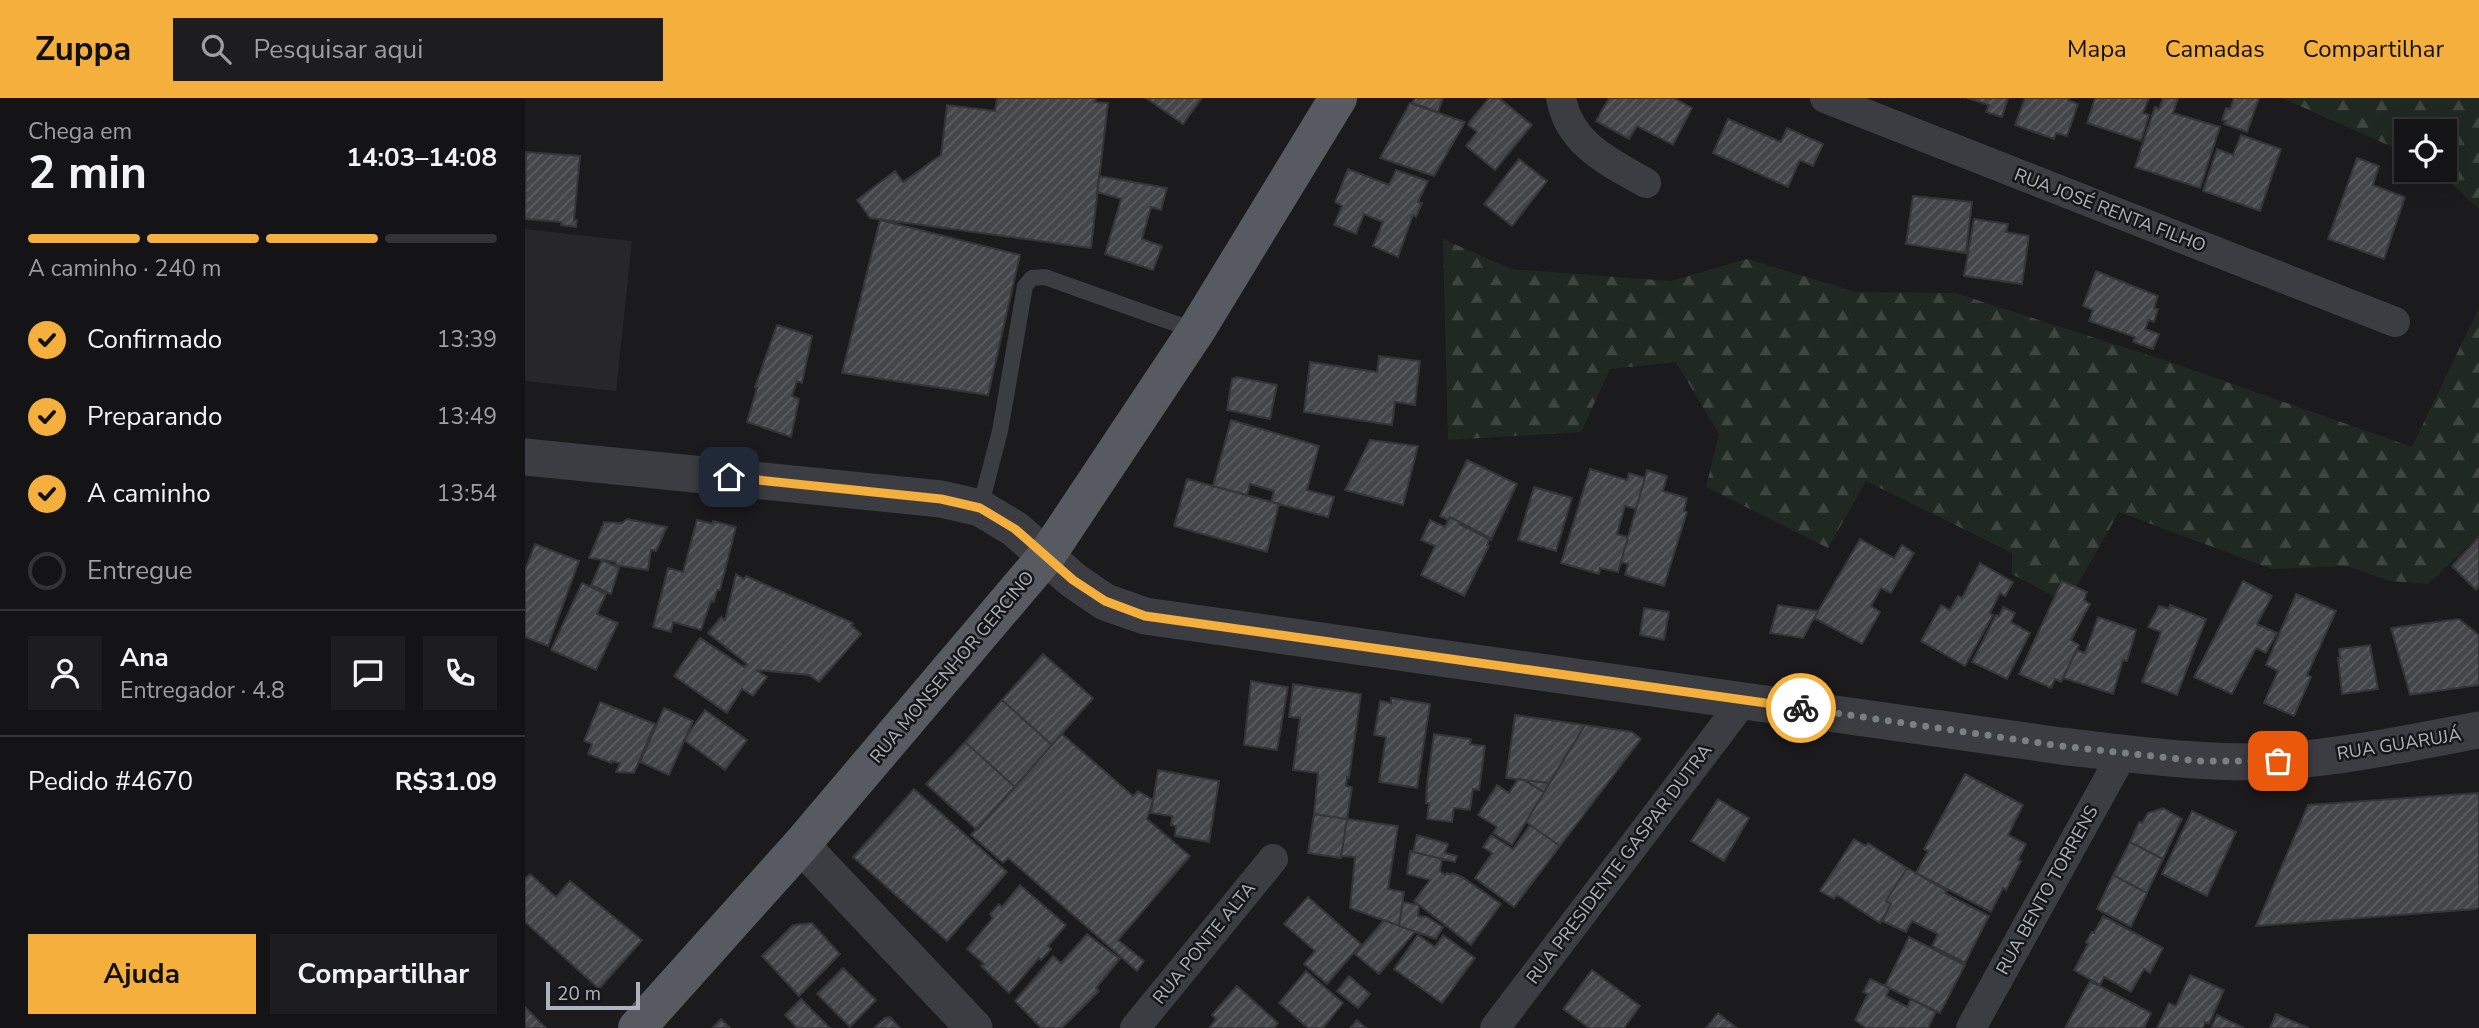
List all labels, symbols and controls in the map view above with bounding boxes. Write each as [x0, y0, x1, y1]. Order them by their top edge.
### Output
search box [173, 18, 663, 81]
text: Zuppa [35, 27, 131, 72]
icon: search [197, 30, 235, 68]
text: Pesquisar aqui [253, 32, 423, 67]
text: Mapa [2067, 33, 2127, 65]
text: Camadas [2165, 33, 2265, 65]
text: Compartilhar [2303, 33, 2444, 65]
text: Chega em [28, 116, 132, 147]
map controls [2394, 119, 2457, 182]
button: locate [2394, 119, 2457, 182]
text: 14:03–14:08 [346, 140, 497, 175]
text: 2 min [28, 141, 147, 204]
street label: RUA JOSÉ RENTA FILHO [2011, 162, 2209, 258]
text: A caminho · 240 m [28, 253, 221, 284]
icon: check [28, 321, 66, 359]
text: Confirmado [87, 322, 222, 357]
text: 13:39 [437, 324, 497, 355]
icon: check [28, 398, 66, 436]
text: Preparando [87, 399, 222, 434]
text: 13:49 [437, 401, 497, 432]
pin [699, 447, 759, 507]
icon: home [710, 458, 748, 496]
icon: check [28, 475, 66, 513]
text: A caminho [87, 476, 211, 511]
text: 13:54 [437, 478, 497, 509]
text: Entregue [87, 553, 193, 588]
street label: RUA MONSENHOR GERCINO [864, 566, 1040, 768]
button: person [28, 636, 102, 710]
button: chat [331, 636, 405, 710]
button: phone [423, 636, 497, 710]
text: Ana [120, 640, 169, 675]
courier [1766, 673, 1836, 743]
text: Entregador · 4.8 [120, 675, 285, 706]
icon: bike [1782, 689, 1820, 727]
street label: RUA GUARUJÁ [2335, 722, 2463, 766]
pin [2248, 731, 2308, 791]
street label: RUA PRESIDENTE GASPAR DUTRA [1521, 739, 1717, 989]
icon: bag [2259, 742, 2297, 780]
text: Pedido #4670 [28, 764, 193, 799]
text: R$31.09 [395, 764, 497, 799]
street label: RUA BENTO TORRENS [1990, 801, 2104, 979]
street label: RUA PONTE ALTA [1147, 877, 1261, 1009]
button: Ajuda [28, 934, 256, 1014]
button: Compartilhar [270, 934, 497, 1014]
scale bar [546, 979, 641, 1011]
text: 20 m [557, 981, 601, 1007]

